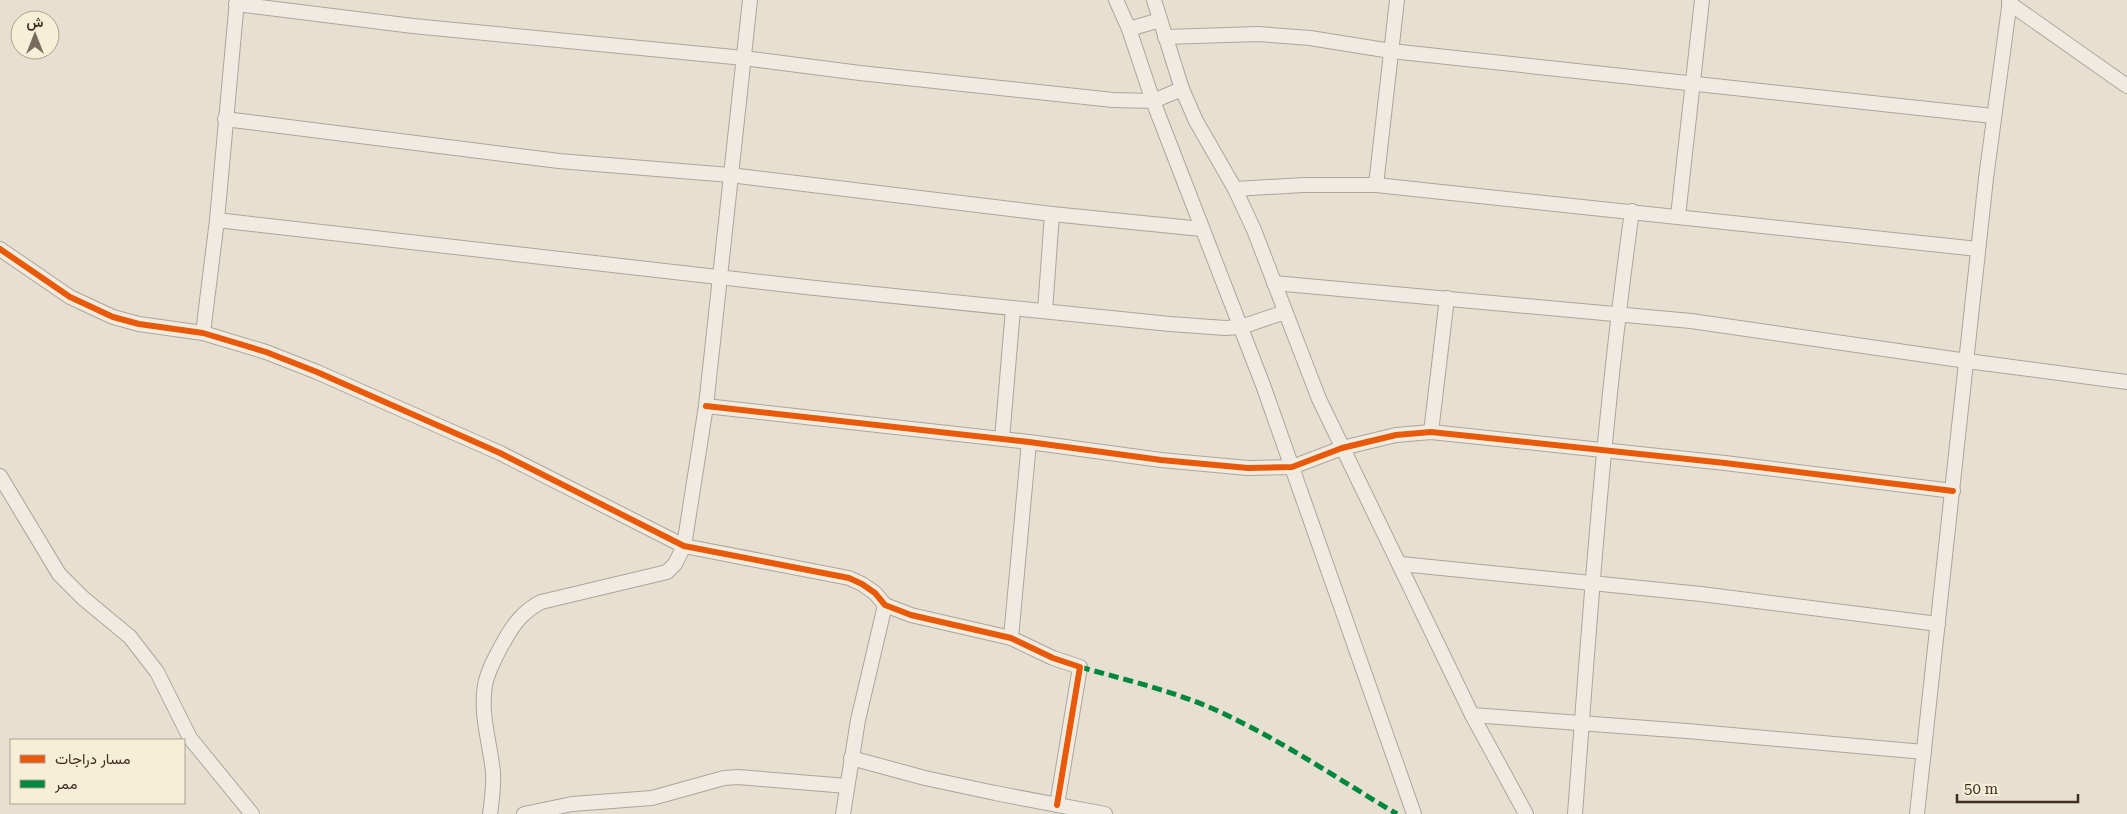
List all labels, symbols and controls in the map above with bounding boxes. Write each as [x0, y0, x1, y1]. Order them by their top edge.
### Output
north arrow [10, 10, 60, 60]
text: ش [27, 14, 44, 31]
legend [10, 739, 185, 804]
text: مسار دراجات [55, 750, 130, 768]
scale bar [1957, 772, 2078, 804]
text: ممر [54, 775, 77, 793]
text: 50 m [1964, 780, 1999, 798]

